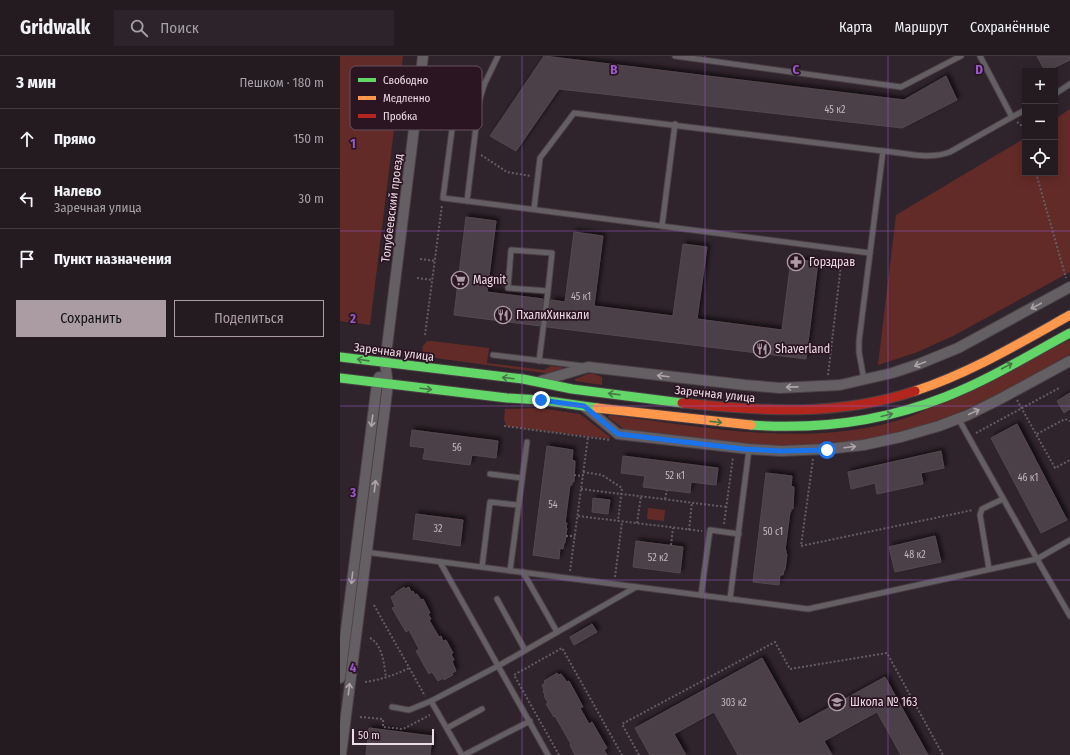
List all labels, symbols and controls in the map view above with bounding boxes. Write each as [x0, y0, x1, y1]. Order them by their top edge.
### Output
search box [114, 10, 394, 46]
text: Gridwalk [20, 16, 90, 39]
icon: search [128, 17, 150, 39]
text: Поиск [160, 19, 199, 37]
text: Карта [839, 19, 872, 36]
text: Маршрут [894, 19, 948, 36]
text: Сохранённые [970, 19, 1050, 36]
text: B [610, 62, 618, 77]
text: C [793, 62, 800, 77]
text: D [975, 62, 983, 77]
legend [350, 66, 482, 130]
map controls [1022, 68, 1058, 176]
button: + [1022, 68, 1058, 104]
text: 3 мин [16, 72, 56, 93]
text: Свободно [383, 74, 428, 87]
text: Пешком · 180 m [239, 75, 324, 90]
text: Медленно [383, 92, 431, 105]
house number: 45 к2 [825, 104, 846, 116]
button: − [1022, 104, 1058, 140]
text: Пробка [383, 110, 417, 123]
icon: ahead [16, 128, 38, 150]
text: Прямо [54, 130, 96, 148]
text: 150 m [293, 131, 324, 146]
text: 1 [350, 136, 356, 151]
button: locate [1022, 140, 1058, 176]
street label: Толубеевский проезд [378, 153, 406, 263]
text: Налево [54, 182, 101, 200]
icon: left [16, 188, 38, 210]
text: 30 m [298, 191, 324, 206]
text: Заречная улица [54, 200, 142, 215]
icon: arrive [16, 248, 38, 270]
text: Пункт назначения [54, 250, 172, 268]
pharmacy icon: Горздрав [786, 252, 806, 272]
place label: Горздрав [809, 255, 855, 269]
supermarket icon: Magnit [450, 270, 470, 290]
place label: Magnit [473, 273, 506, 287]
house number: 45 к1 [571, 291, 591, 303]
button: Сохранить [16, 300, 166, 337]
button: Поделиться [174, 300, 324, 337]
one-way arrow [1030, 302, 1042, 310]
restaurant icon: ПхалиХинкали [493, 305, 513, 325]
place label: ПхалиХинкали [516, 308, 589, 322]
text: 2 [349, 311, 356, 326]
restaurant icon: Shaverland [752, 339, 772, 359]
street label: Заречная улица [353, 340, 435, 364]
place label: Shaverland [775, 342, 830, 356]
one-way arrow [357, 356, 370, 364]
one-way arrow [914, 360, 926, 368]
one-way arrow [1001, 362, 1013, 369]
one-way arrow [657, 372, 670, 380]
one-way arrow [502, 374, 515, 382]
street label: Заречная улица [674, 383, 756, 405]
one-way arrow [786, 384, 799, 391]
one-way arrow [419, 385, 432, 392]
one-way arrow [608, 390, 621, 398]
route end [532, 391, 550, 409]
one-way arrow [968, 408, 980, 415]
one-way arrow [880, 410, 893, 418]
one-way arrow [368, 414, 376, 427]
one-way arrow [709, 418, 722, 425]
route start [818, 441, 836, 459]
house number: 56 [452, 442, 462, 454]
one-way arrow [843, 443, 856, 451]
house number: 52 к1 [665, 470, 685, 482]
house number: 46 к1 [1018, 472, 1038, 484]
one-way arrow [371, 480, 379, 493]
text: 3 [349, 485, 356, 500]
house number: 54 [548, 499, 558, 511]
house number: 32 [434, 523, 443, 535]
house number: 50 с1 [763, 526, 783, 538]
house number: 48 к2 [904, 549, 926, 561]
house number: 52 к2 [648, 552, 669, 564]
one-way arrow [349, 571, 356, 584]
text: 4 [350, 660, 357, 675]
one-way arrow [346, 682, 353, 695]
school or university icon: Школа № 163 [827, 692, 847, 712]
place label: Школа № 163 [850, 695, 917, 709]
house number: 303 к2 [721, 697, 747, 709]
scale bar [352, 727, 434, 746]
text: 50 m [358, 729, 380, 742]

